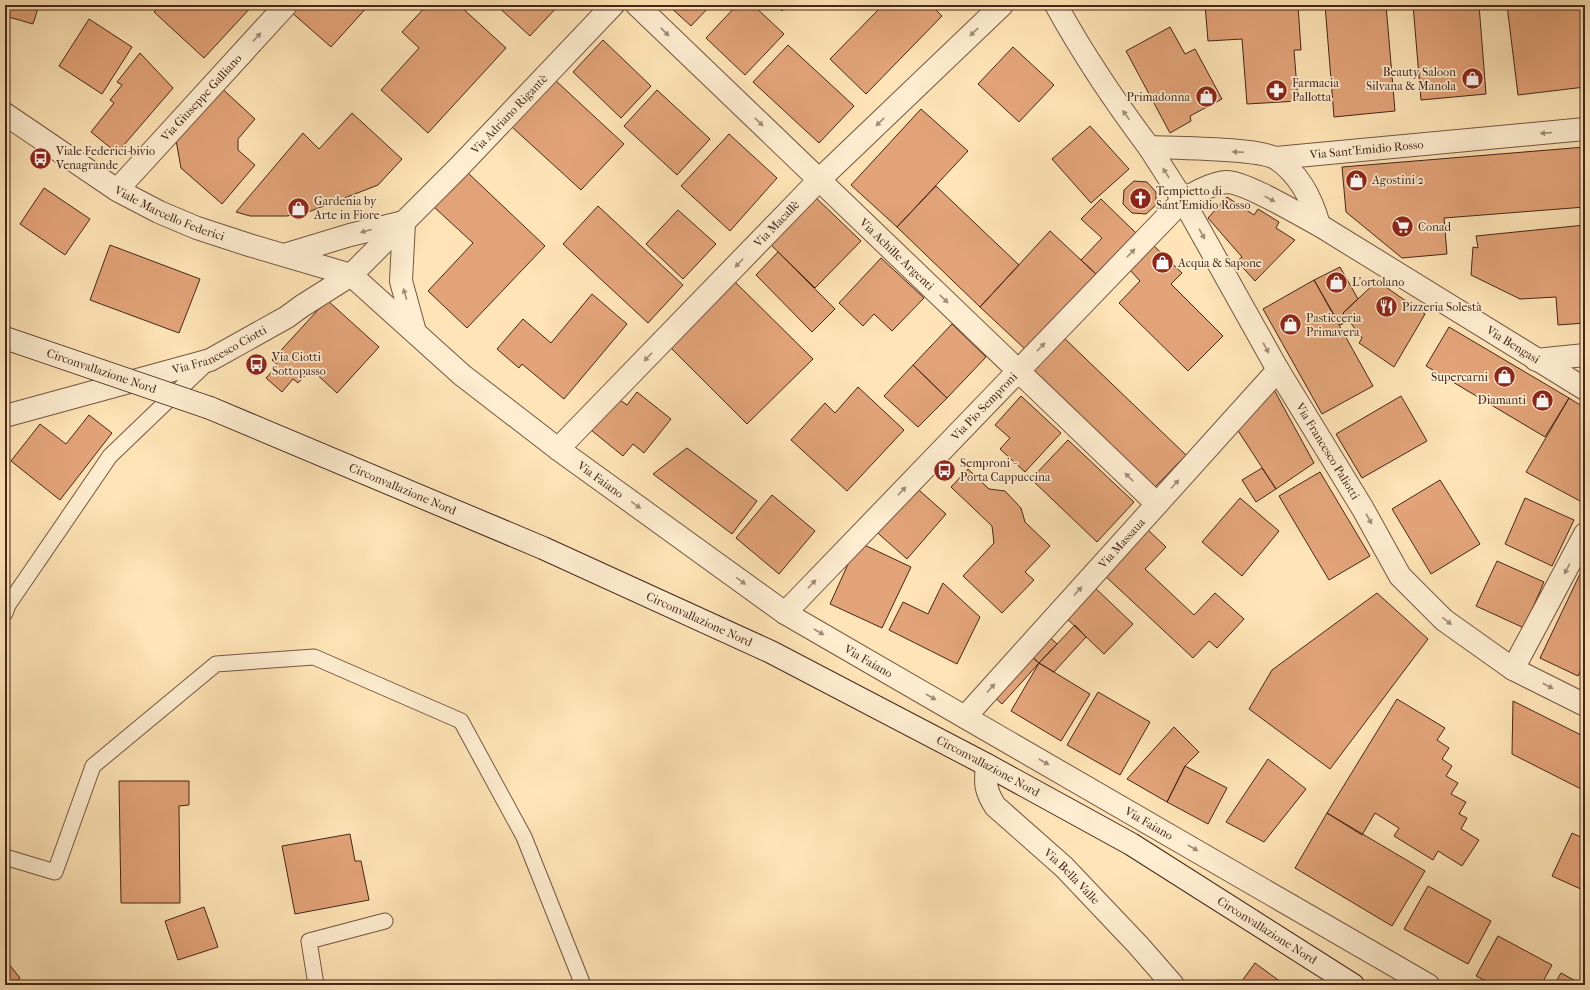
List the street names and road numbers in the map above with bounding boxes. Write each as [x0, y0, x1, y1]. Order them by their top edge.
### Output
street label: Via Giuseppe Galliano [157, 51, 245, 145]
street label: Via Adriano Rigantè [467, 71, 551, 158]
street label: Via Sant'Emidio Rosso [1308, 137, 1424, 162]
street label: Viale Marcello Federici [111, 182, 227, 244]
street label: Via Macallè [750, 197, 802, 251]
street label: Via Achille Argenti [856, 215, 937, 293]
street label: Via Bengasi [1483, 322, 1543, 367]
street label: Via Francesco Ciotti [170, 323, 270, 377]
street label: Circonvallazione Nord [45, 346, 159, 396]
street label: Via Pio Semproni [948, 369, 1020, 444]
street label: Via Francesco Paliotti [1292, 400, 1363, 503]
street label: Via Faiano [574, 458, 626, 501]
street label: Circonvallazione Nord [347, 460, 459, 518]
street label: Via Massaua [1095, 515, 1148, 572]
street label: Circonvallazione Nord [644, 589, 755, 650]
street label: Via Faiano [841, 641, 895, 681]
street label: Circonvallazione Nord [934, 733, 1042, 800]
street label: Via Faiano [1121, 804, 1175, 843]
street label: Via Bella Valle [1040, 845, 1103, 907]
street label: Circonvallazione Nord [1215, 894, 1320, 967]

